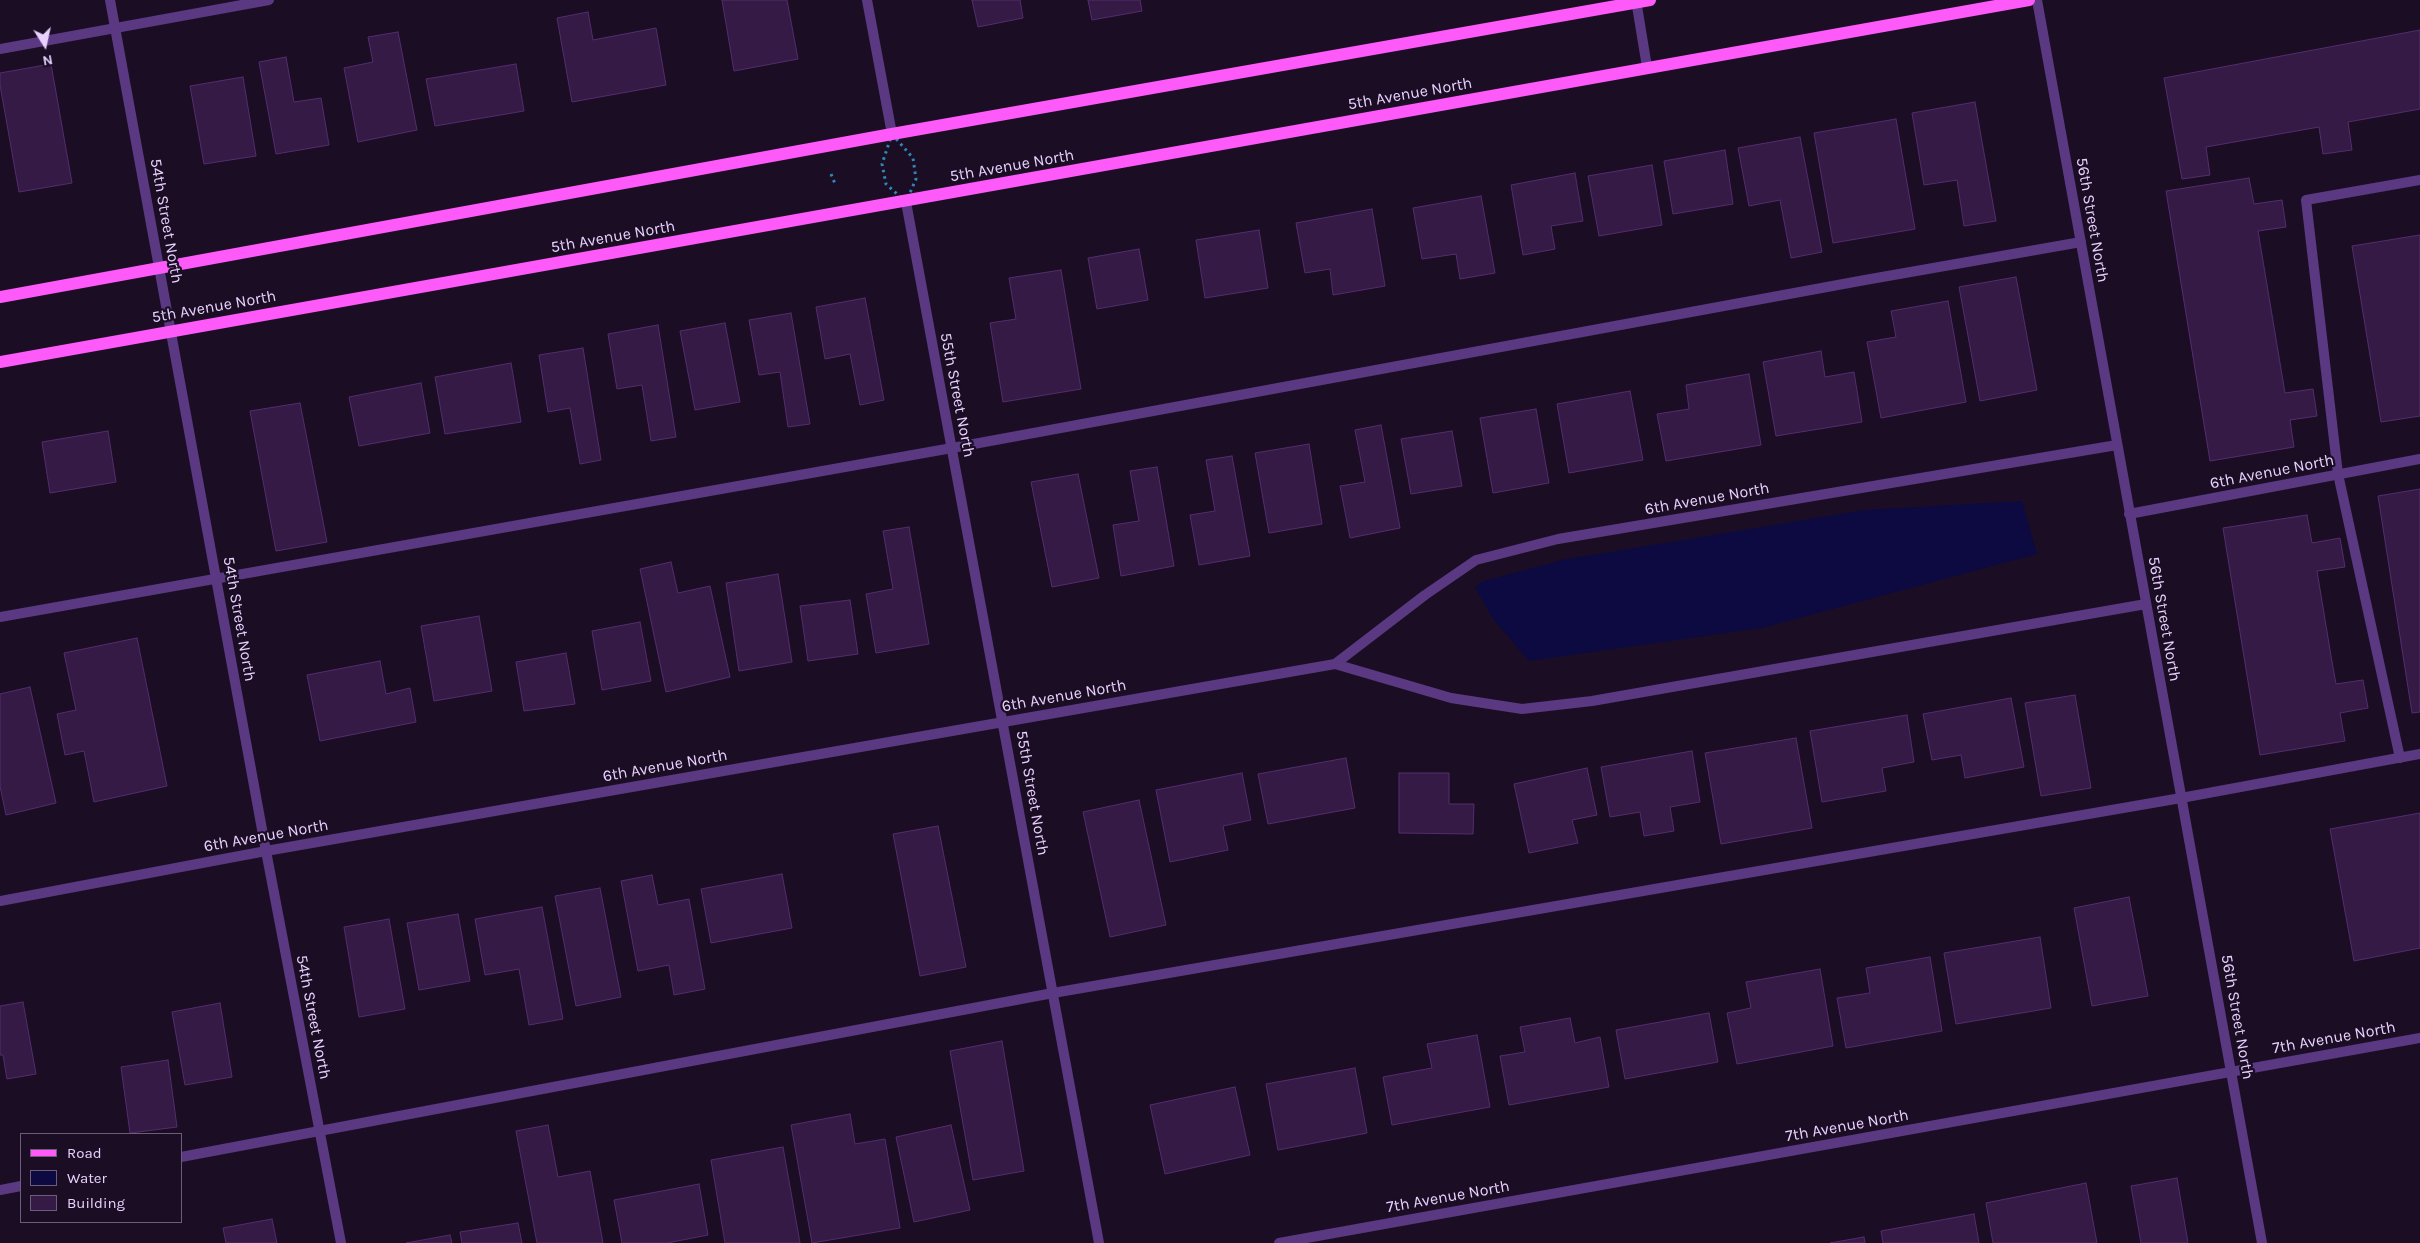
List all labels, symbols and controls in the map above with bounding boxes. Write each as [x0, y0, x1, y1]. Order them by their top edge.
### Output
north arrow [20, 20, 70, 70]
text: N [41, 51, 54, 70]
street label: 5th Avenue North [1346, 74, 1474, 114]
street label: 5th Avenue North [948, 146, 1076, 186]
street label: 56th Street North [2072, 156, 2112, 284]
street label: 54th Street North [146, 157, 186, 285]
street label: 5th Avenue North [549, 217, 677, 257]
street label: 5th Avenue North [150, 287, 278, 327]
street label: 55th Street North [936, 331, 978, 459]
street label: 6th Avenue North [2208, 451, 2336, 493]
street label: 6th Avenue North [1643, 479, 1771, 519]
street label: 54th Street North [219, 555, 259, 683]
street label: 56th Street North [2144, 555, 2184, 683]
street label: 6th Avenue North [1000, 676, 1128, 716]
street label: 55th Street North [1012, 729, 1052, 857]
street label: 6th Avenue North [601, 746, 729, 786]
street label: 6th Avenue North [202, 816, 330, 856]
street label: 54th Street North [292, 953, 334, 1081]
street label: 56th Street North [2217, 953, 2257, 1081]
street label: 7th Avenue North [2271, 1018, 2397, 1058]
street label: 7th Avenue North [1784, 1106, 1910, 1146]
legend [20, 1133, 182, 1223]
text: Road [67, 1144, 102, 1162]
text: Water [67, 1169, 107, 1187]
street label: 7th Avenue North [1385, 1177, 1511, 1217]
text: Building [67, 1194, 125, 1212]

